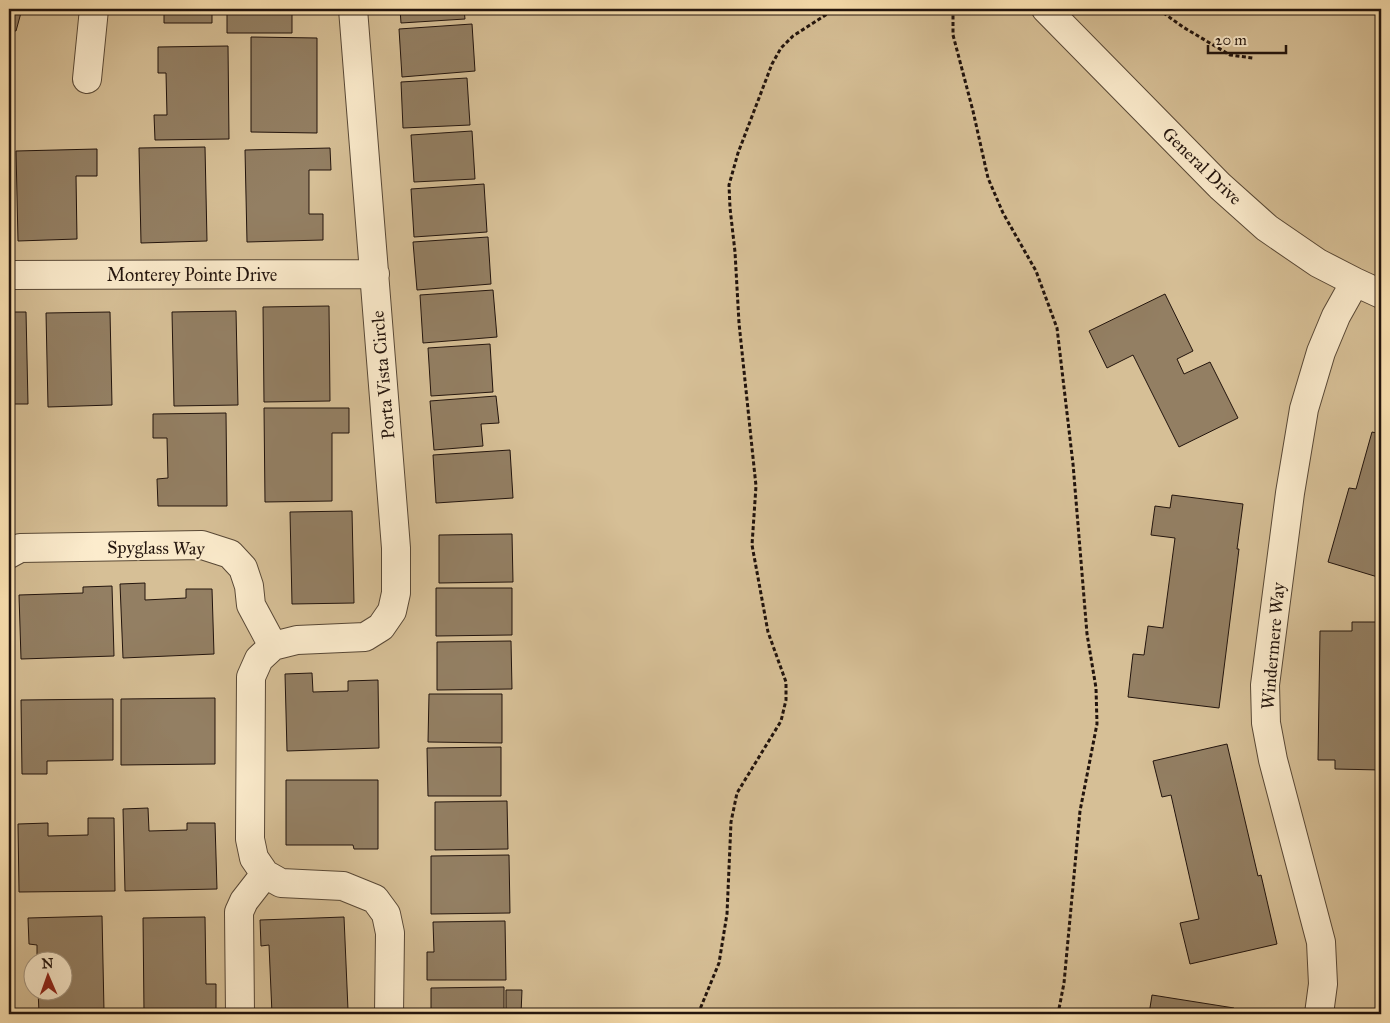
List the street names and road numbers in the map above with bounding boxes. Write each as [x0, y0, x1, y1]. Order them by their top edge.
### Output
street label: General Drive [1157, 122, 1247, 210]
street label: Monterey Pointe Drive [107, 264, 277, 286]
street label: Porta Vista Circle [366, 310, 400, 440]
street label: Spyglass Way [107, 536, 206, 561]
street label: Windermere Way [1256, 581, 1290, 711]

